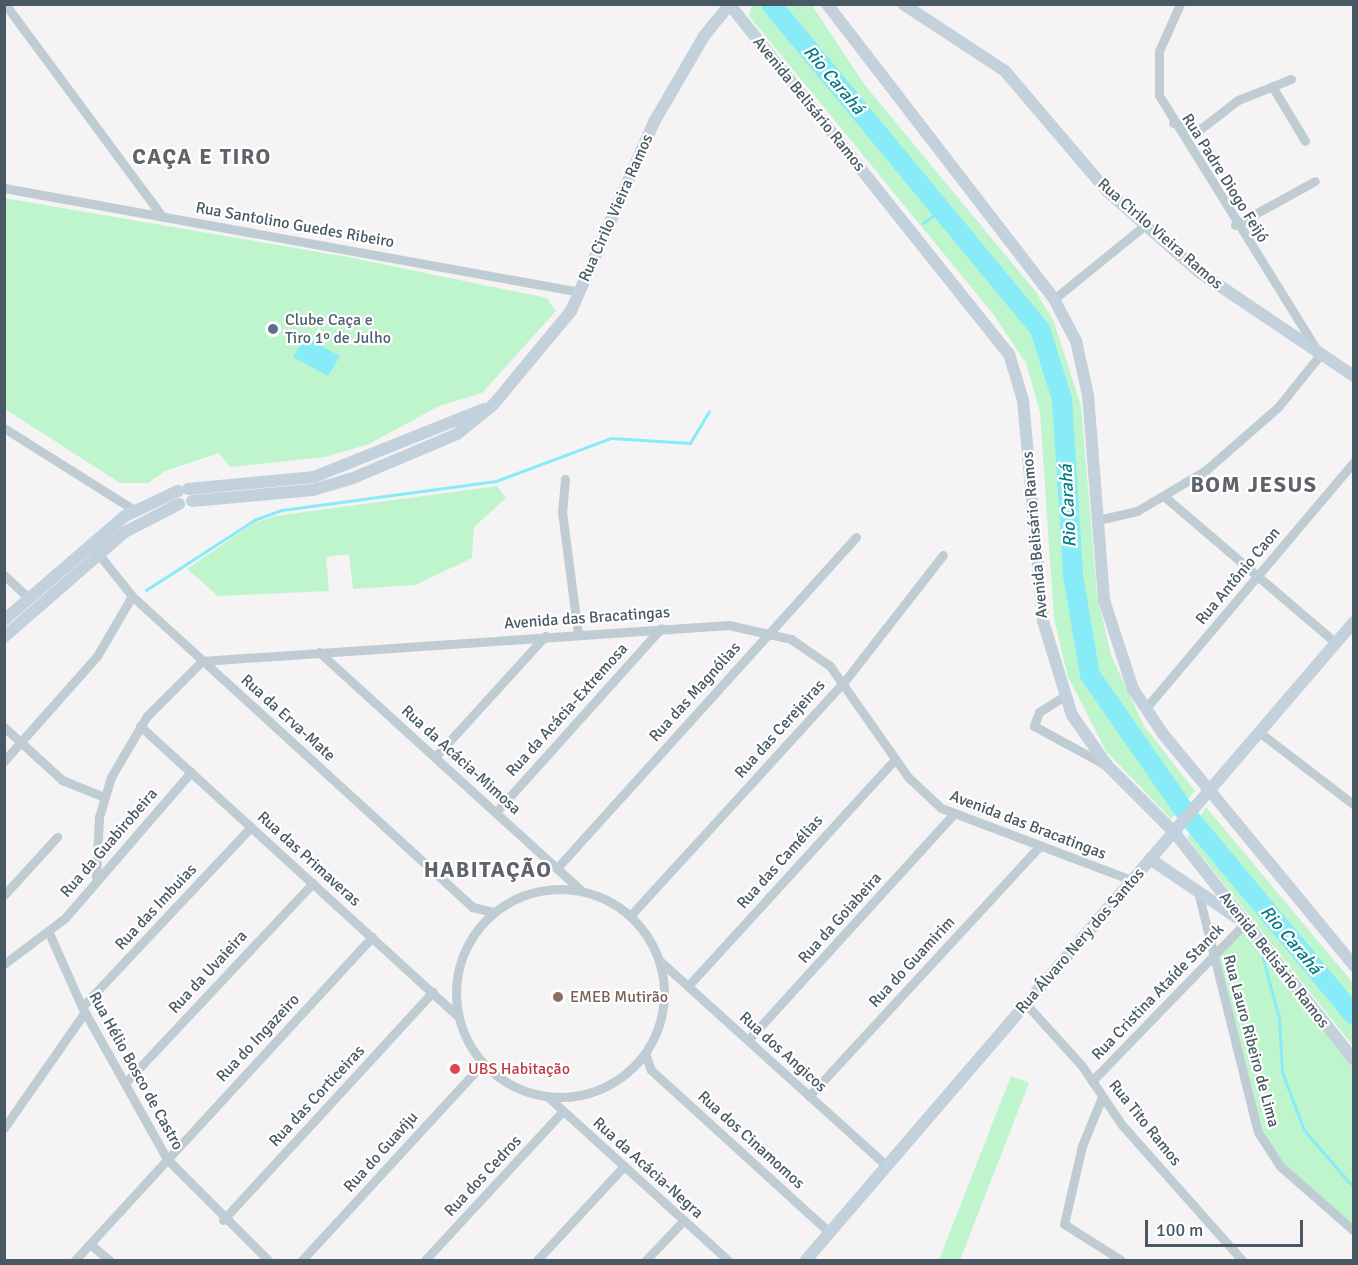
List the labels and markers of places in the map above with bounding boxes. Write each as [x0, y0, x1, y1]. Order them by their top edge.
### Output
place label: Clube Caça e Tiro 1º de Julho [285, 310, 391, 348]
marker: Clube Caça e Tiro 1º de Julho [266, 322, 280, 336]
place label: EMEB Mutirão [570, 987, 668, 1007]
marker: EMEB Mutirão [551, 990, 565, 1004]
place label: UBS Habitação [468, 1059, 570, 1079]
marker: UBS Habitação [446, 1060, 464, 1078]

